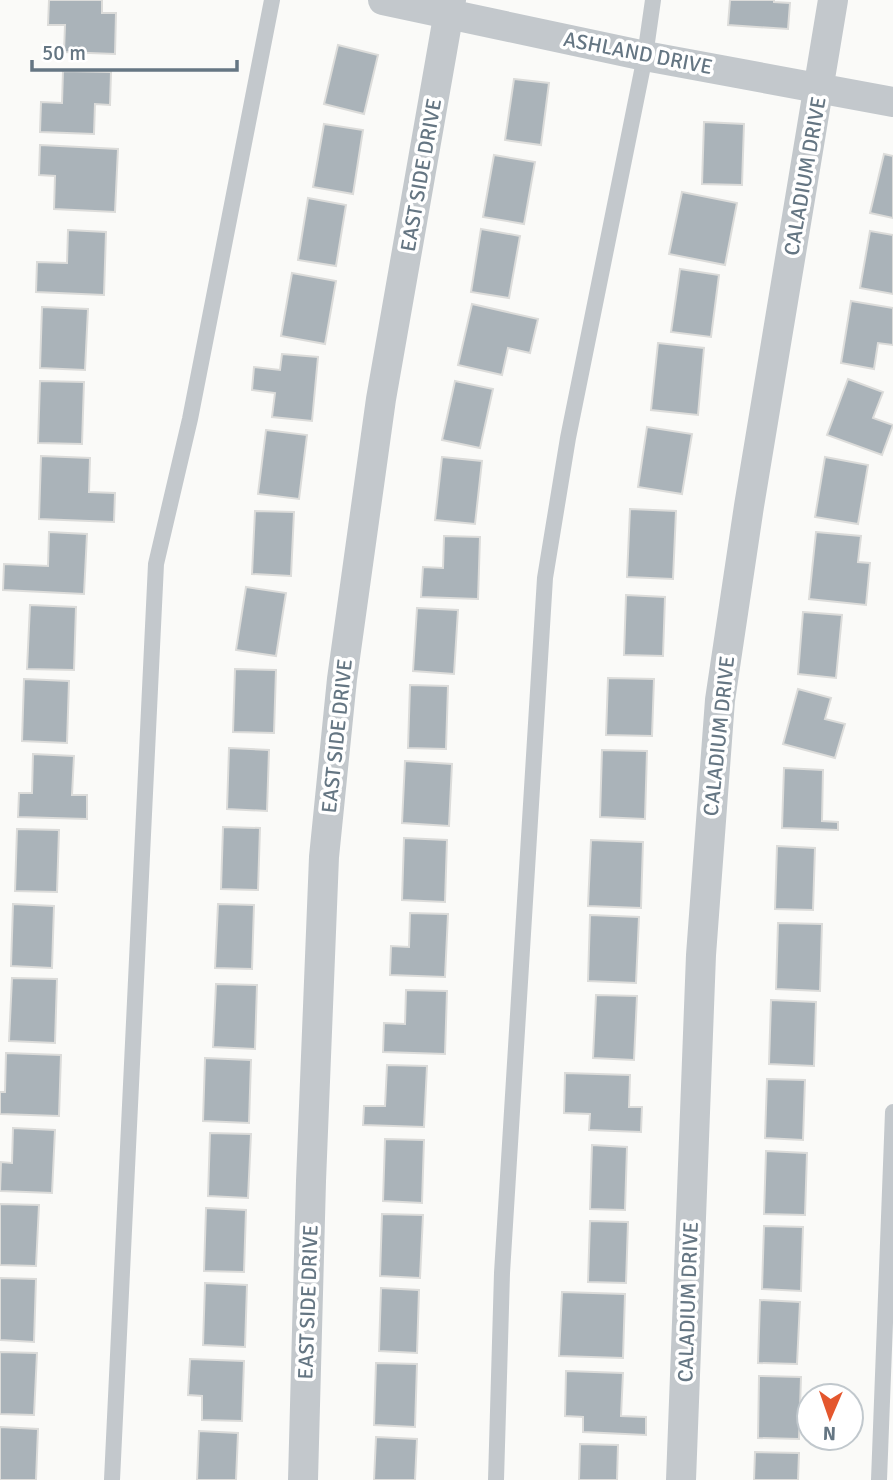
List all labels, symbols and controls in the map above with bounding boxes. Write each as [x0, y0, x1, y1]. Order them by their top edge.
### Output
street label: ASHLAND DRIVE [561, 26, 715, 80]
scale bar [32, 28, 236, 72]
text: 50 m [42, 40, 86, 66]
street label: CALADIUM DRIVE [778, 95, 832, 257]
street label: EAST SIDE DRIVE [395, 96, 447, 254]
street label: CALADIUM DRIVE [698, 655, 740, 817]
street label: EAST SIDE DRIVE [316, 658, 358, 814]
street label: CALADIUM DRIVE [672, 1221, 704, 1383]
street label: EAST SIDE DRIVE [292, 1224, 324, 1380]
north arrow [795, 1382, 865, 1452]
text: N [822, 1421, 836, 1445]

